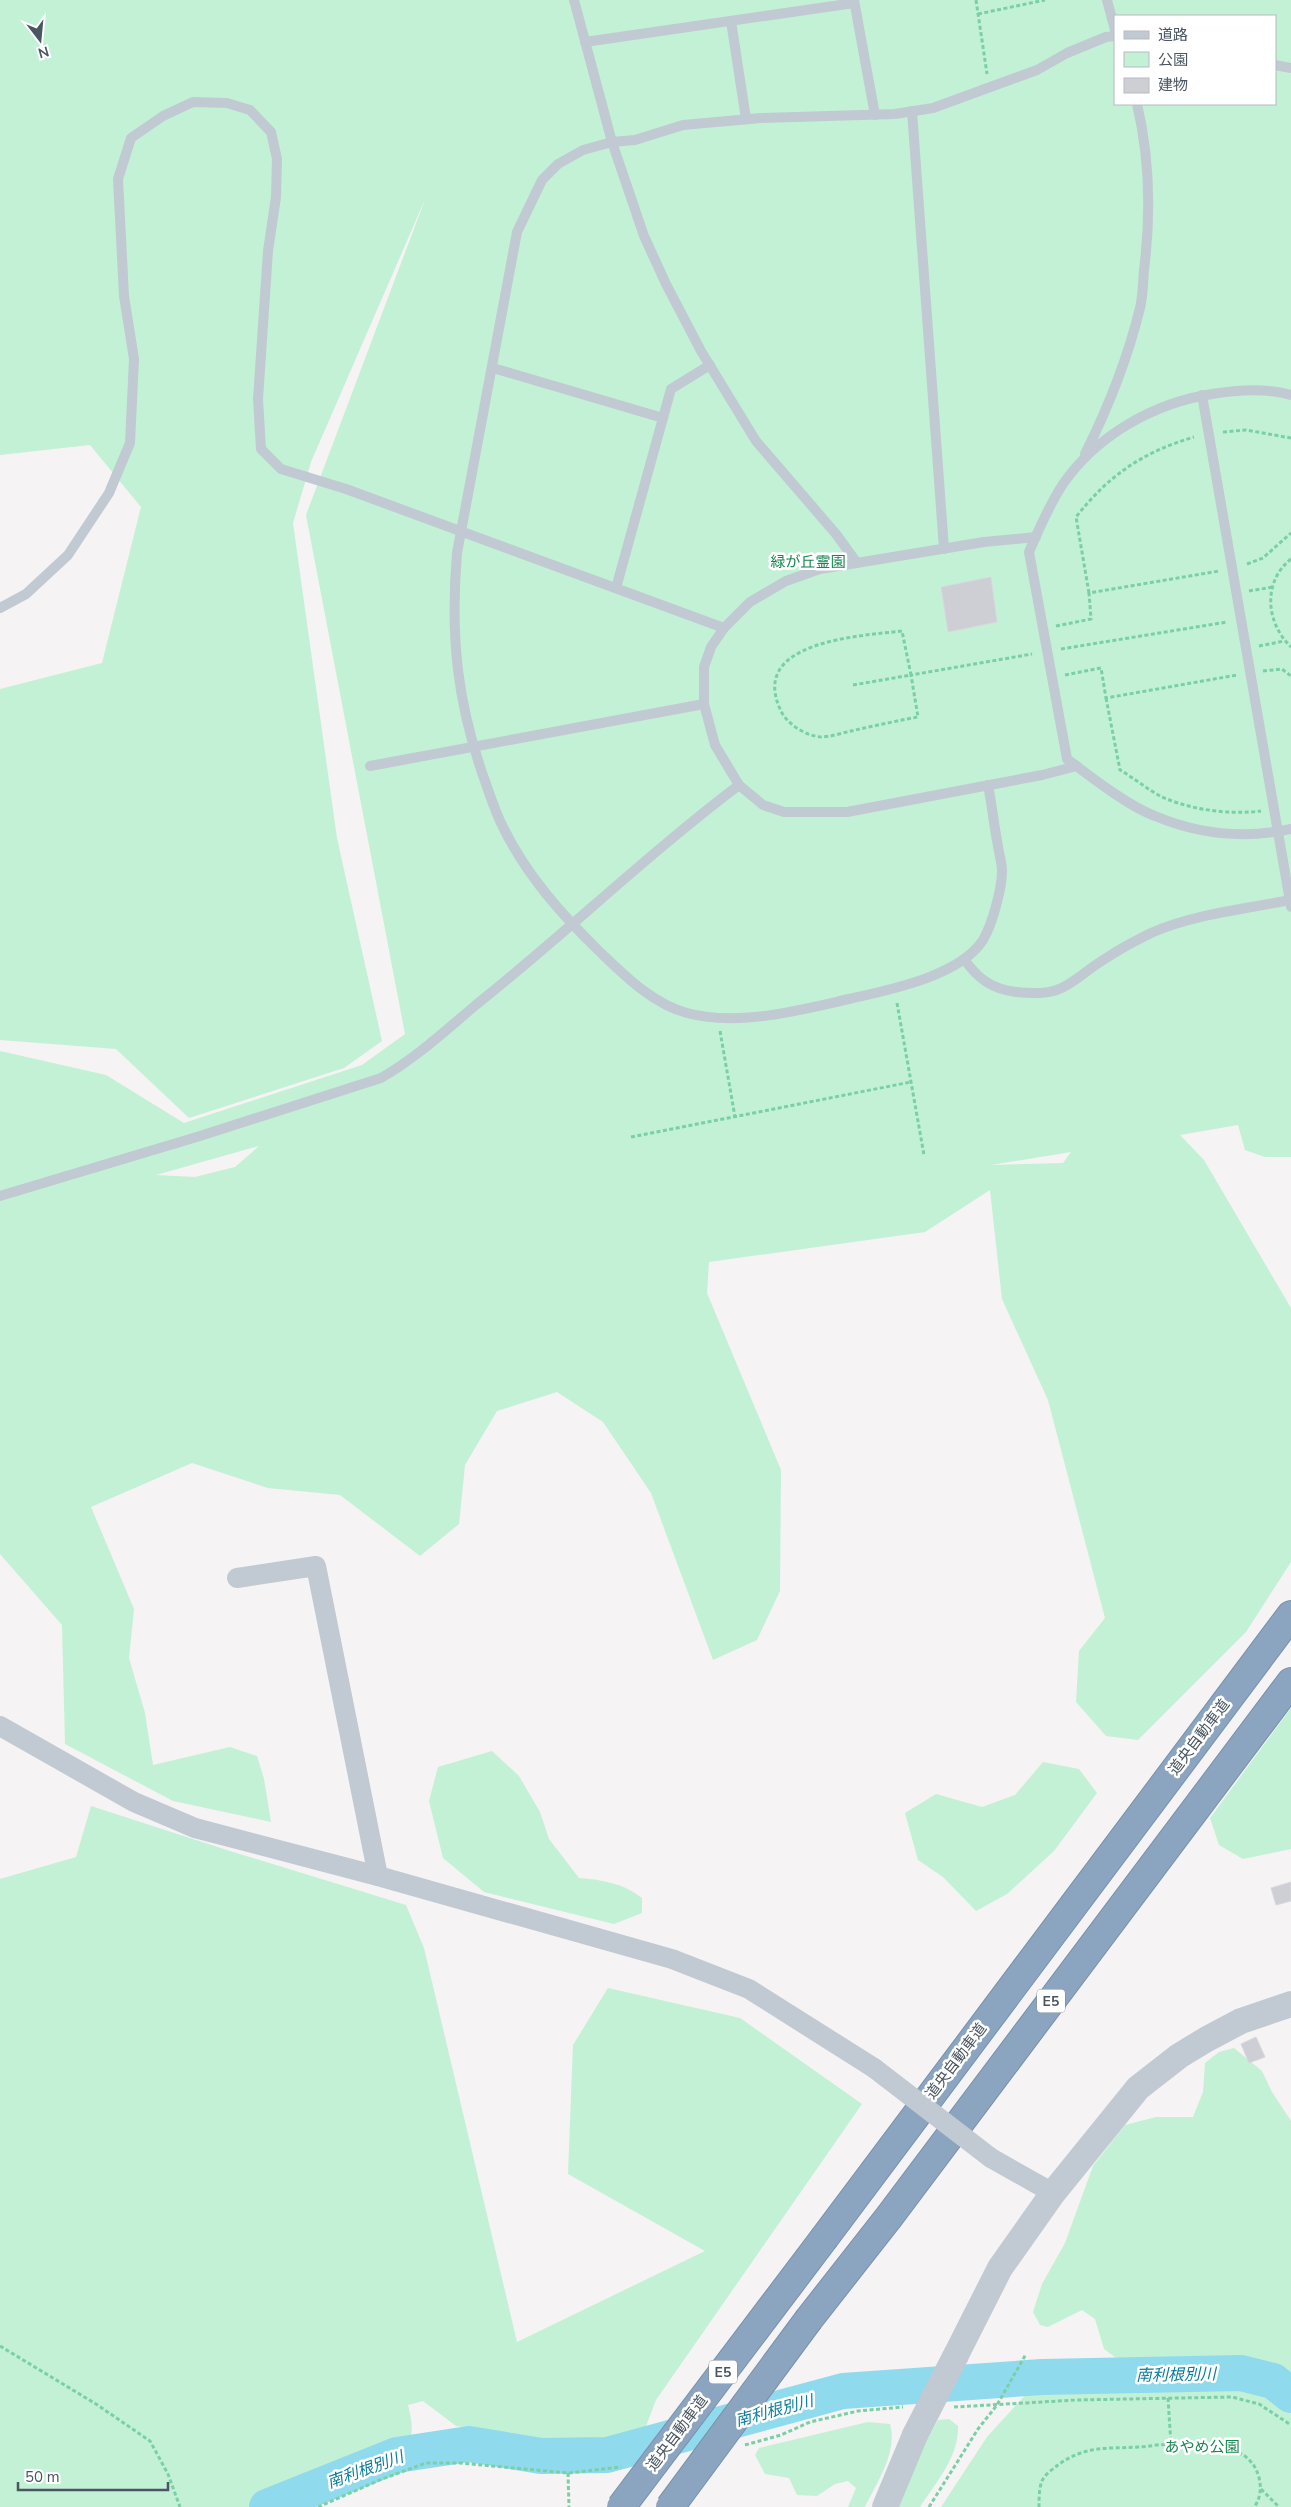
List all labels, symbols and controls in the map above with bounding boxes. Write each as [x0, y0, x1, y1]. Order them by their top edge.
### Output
north arrow [15, 15, 65, 65]
legend [1114, 15, 1276, 105]
text: 道路 [1158, 25, 1188, 45]
text: N [36, 41, 51, 63]
text: 公園 [1158, 50, 1188, 70]
text: 建物 [1158, 75, 1188, 95]
park label: 緑が丘霊園 [770, 552, 846, 572]
street label: 道央自動車道 [1164, 1695, 1234, 1779]
road number: E5 [1037, 1990, 1065, 2012]
street label: 道央自動車道 [921, 2019, 991, 2103]
road number: E5 [709, 2360, 737, 2384]
water label: 南利根別川 [1136, 2363, 1218, 2387]
water label: 南利根別川 [733, 2389, 818, 2432]
street label: 道央自動車道 [642, 2391, 712, 2475]
park label: あやめ公園 [1164, 2437, 1240, 2457]
water label: 南利根別川 [324, 2445, 409, 2494]
scale bar [18, 2460, 168, 2492]
text: 50 m [25, 2467, 60, 2487]

